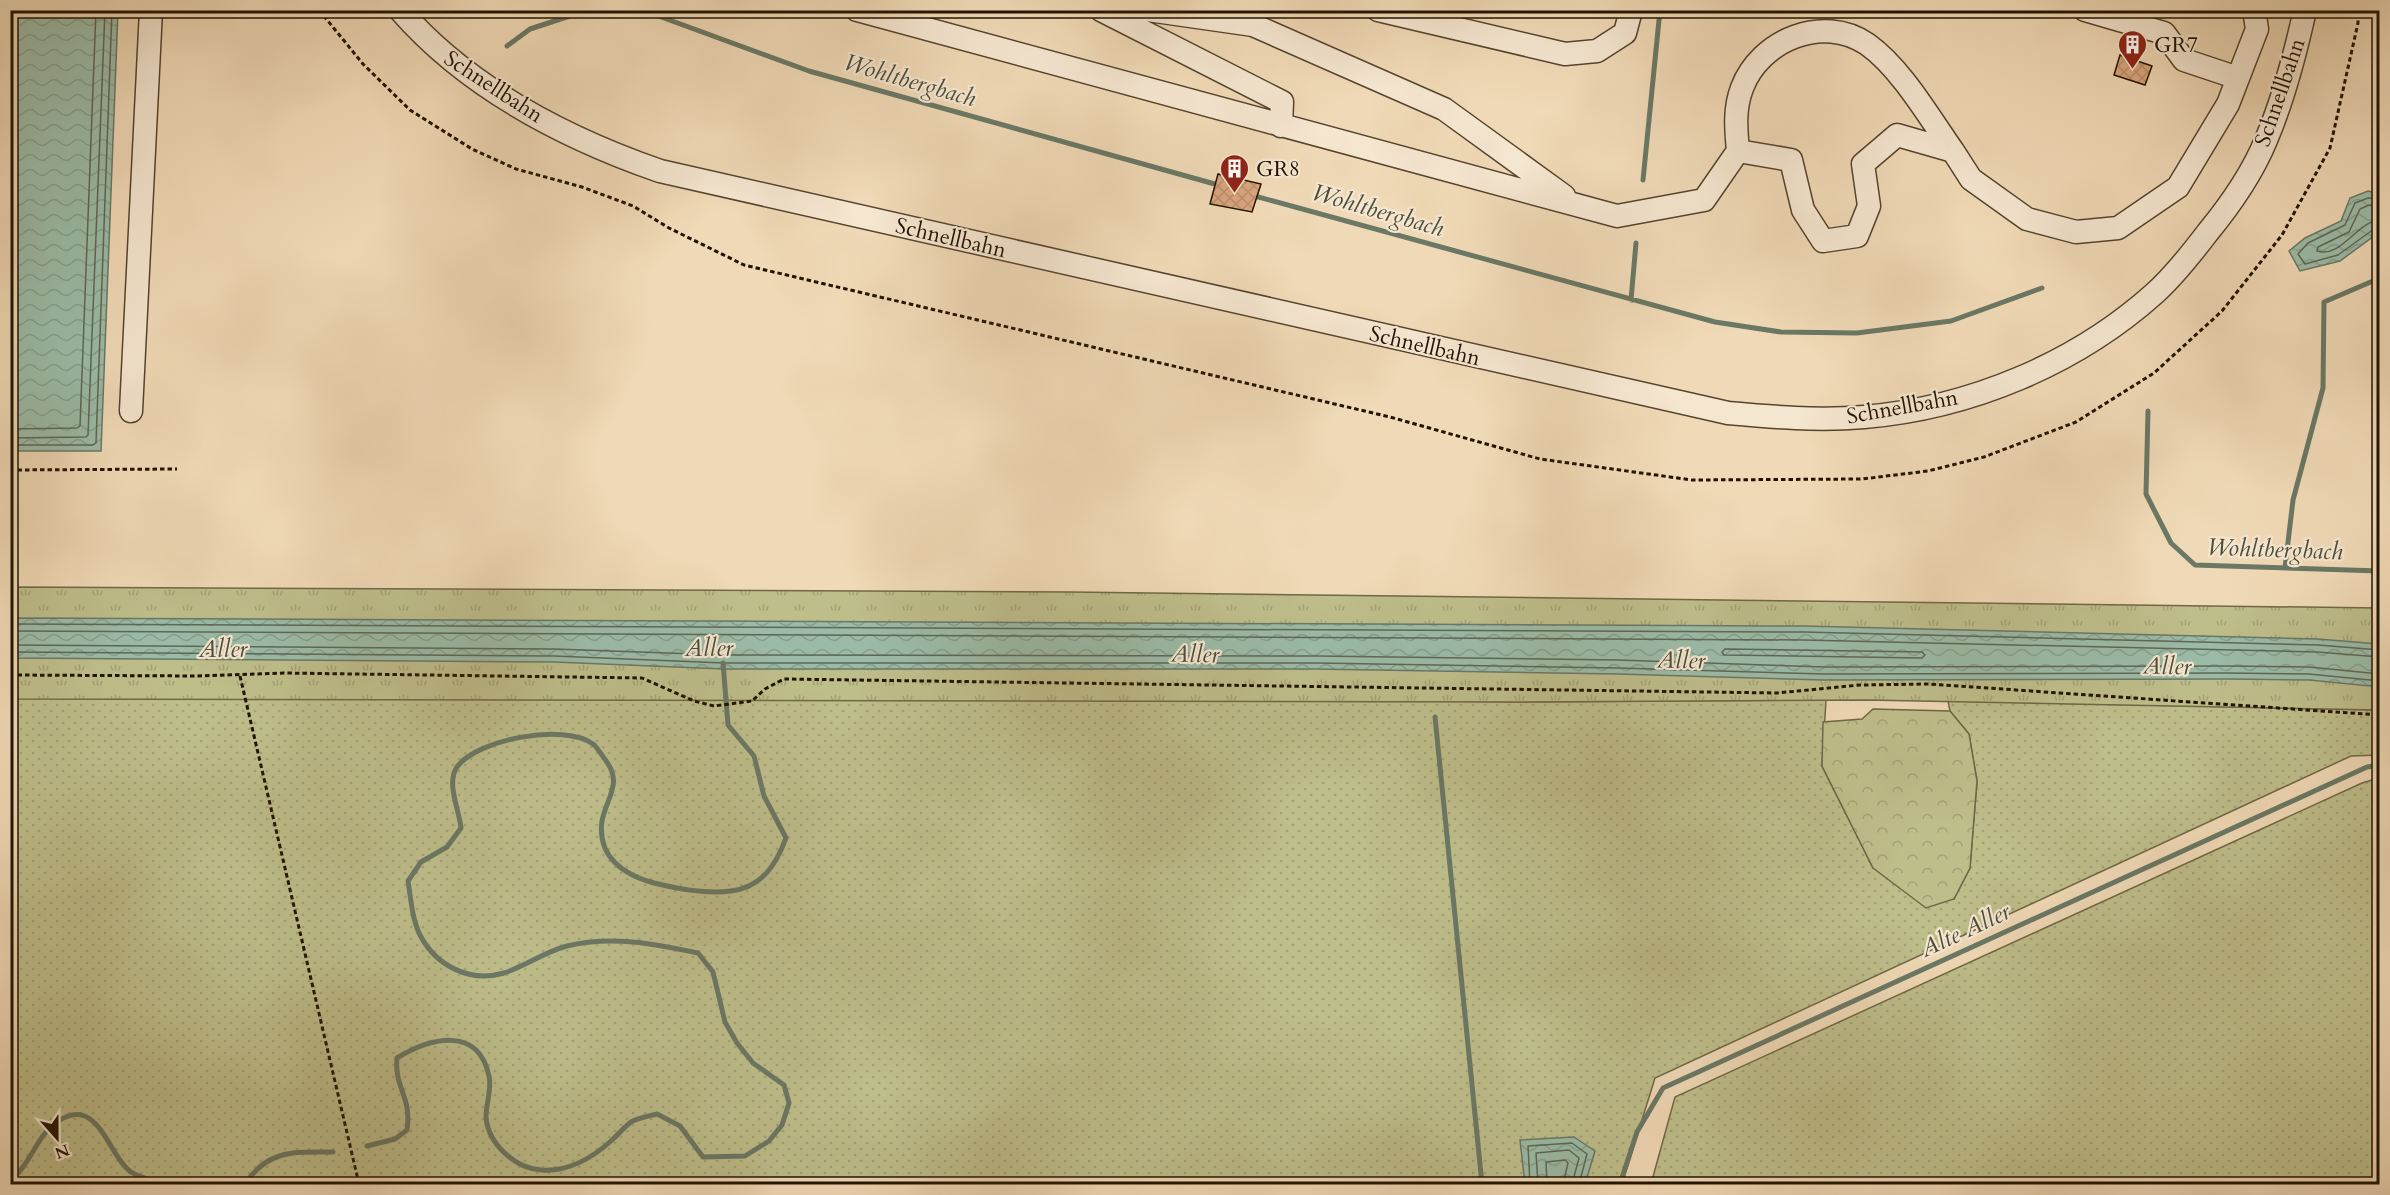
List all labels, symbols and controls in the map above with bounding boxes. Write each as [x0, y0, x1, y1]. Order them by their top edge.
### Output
building icon: GR7 [2117, 28, 2149, 70]
place label: GR7 [2154, 30, 2198, 60]
street label: Schnellbahn [2247, 34, 2313, 150]
street label: Schnellbahn [438, 44, 549, 130]
water label: Wohltbergbach [840, 46, 980, 115]
building icon: GR8 [1219, 152, 1251, 194]
place label: GR8 [1256, 154, 1300, 184]
water label: Wohltbergbach [1308, 176, 1448, 245]
street label: Schnellbahn [892, 211, 1010, 265]
street label: Schnellbahn [1366, 319, 1484, 373]
street label: Schnellbahn [1844, 382, 1961, 432]
water label: Wohltbergbach [2207, 531, 2344, 568]
water label: Aller [684, 632, 734, 665]
water label: Aller [198, 633, 248, 666]
water label: Aller [1169, 638, 1221, 671]
water label: Aller [1655, 644, 1707, 677]
water label: Aller [2141, 650, 2193, 683]
water label: Alte Aller [1914, 895, 2017, 966]
north arrow [27, 1108, 87, 1168]
text: N [51, 1138, 72, 1164]

